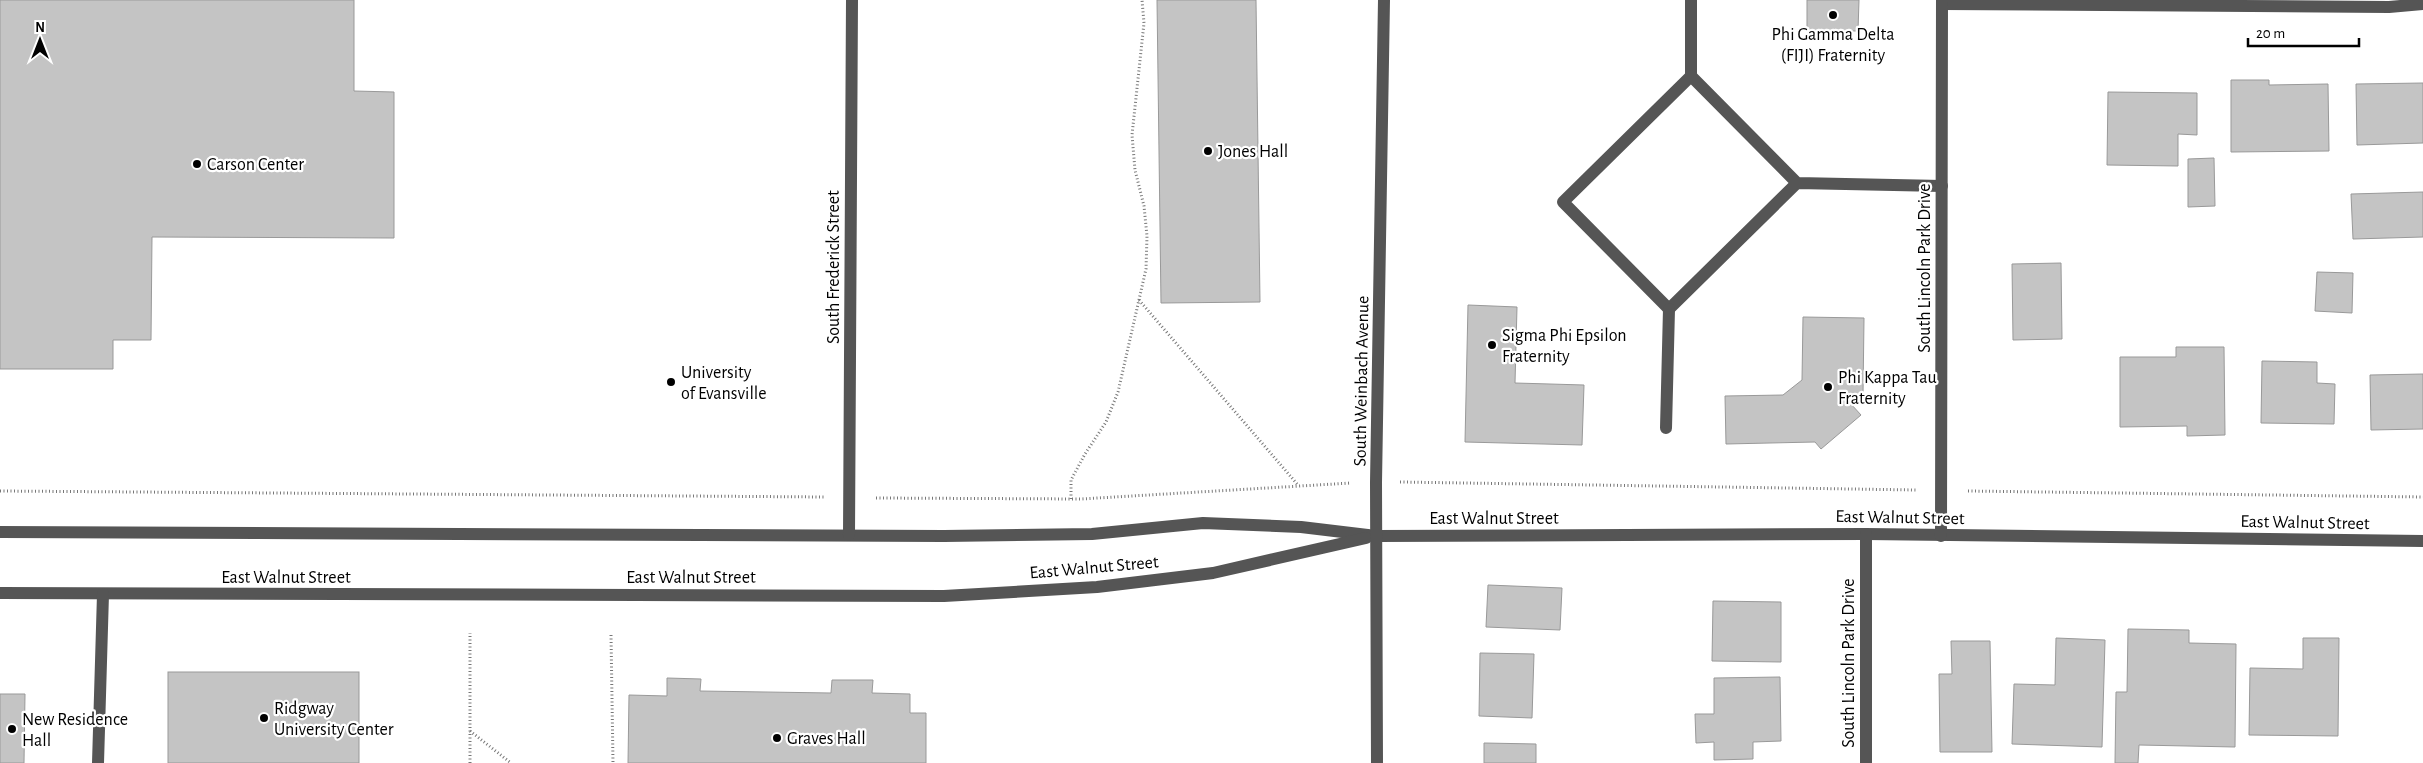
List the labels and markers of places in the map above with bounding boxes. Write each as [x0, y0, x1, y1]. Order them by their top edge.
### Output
marker: Phi Gamma Delta (FIJI) Fraternity [1827, 9, 1839, 21]
place label: Phi Gamma Delta (FIJI) Fraternity [1771, 26, 1895, 65]
place label: Jones Hall [1218, 143, 1288, 161]
marker: Jones Hall [1202, 145, 1214, 157]
place label: Carson Center [207, 156, 304, 174]
marker: Carson Center [191, 158, 203, 170]
place label: Sigma Phi Epsilon Fraternity [1502, 327, 1627, 366]
marker: Sigma Phi Epsilon Fraternity [1486, 339, 1498, 351]
place label: University of Evansville [681, 364, 767, 403]
place label: Phi Kappa Tau Fraternity [1838, 369, 1937, 408]
marker: University of Evansville [665, 376, 677, 388]
marker: Phi Kappa Tau Fraternity [1822, 381, 1834, 393]
place label: Ridgway University Center [274, 700, 394, 739]
place label: New Residence Hall [22, 711, 128, 750]
marker: Ridgway University Center [258, 712, 270, 724]
marker: New Residence Hall [6, 723, 18, 735]
place label: Graves Hall [787, 730, 866, 748]
marker: Graves Hall [771, 732, 783, 744]

